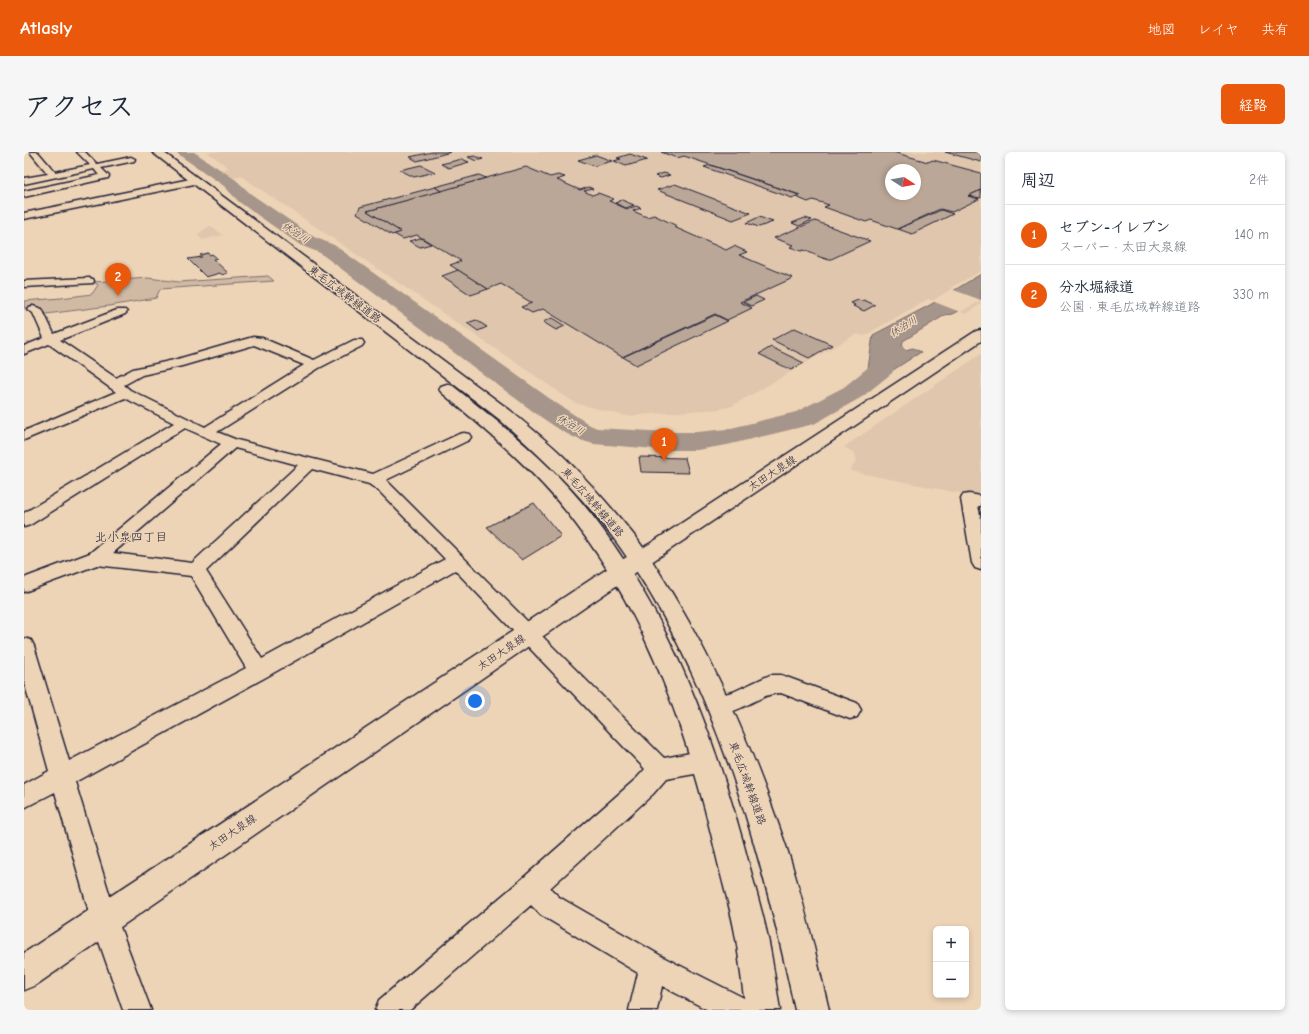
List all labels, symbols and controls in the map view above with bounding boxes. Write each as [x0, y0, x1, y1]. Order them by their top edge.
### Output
text: Atlasly [20, 17, 72, 39]
text: 地図 [1148, 21, 1176, 38]
text: レイヤ [1198, 21, 1239, 38]
text: 共有 [1261, 21, 1289, 38]
button: 経路 [1221, 84, 1285, 124]
text: アクセス [24, 91, 134, 123]
north arrow [885, 164, 921, 200]
text: 周辺 [1021, 171, 1055, 190]
text: 2件 [1249, 172, 1269, 187]
text: セブン-イレブン [1059, 218, 1170, 236]
water label: 休泊川 [280, 219, 311, 246]
text: 1 [1031, 227, 1037, 242]
text: 140 m [1235, 227, 1269, 242]
text: スーパー · 太田大泉線 [1059, 239, 1186, 254]
pin: 2 [105, 263, 131, 296]
street label: 東毛広域幹線道路 [306, 263, 384, 326]
text: 分水堀緑道 [1059, 278, 1134, 296]
text: 2 [1031, 287, 1037, 302]
text: 330 m [1233, 287, 1269, 302]
text: 公園 · 東毛広域幹線道路 [1059, 299, 1200, 314]
water label: 休泊川 [888, 314, 919, 340]
water label: 休泊川 [555, 412, 586, 438]
pin: 1 [651, 428, 677, 461]
street label: 太田大泉線 [746, 453, 799, 494]
street label: 東毛広域幹線道路 [559, 465, 626, 540]
district label: 北小泉四丁目 [95, 530, 167, 544]
street label: 太田大泉線 [475, 632, 528, 673]
your location [465, 691, 485, 711]
street label: 東毛広域幹線道路 [726, 740, 769, 827]
street label: 太田大泉線 [206, 812, 259, 853]
map controls [933, 926, 969, 998]
button: + [933, 926, 969, 962]
button: − [933, 962, 969, 998]

